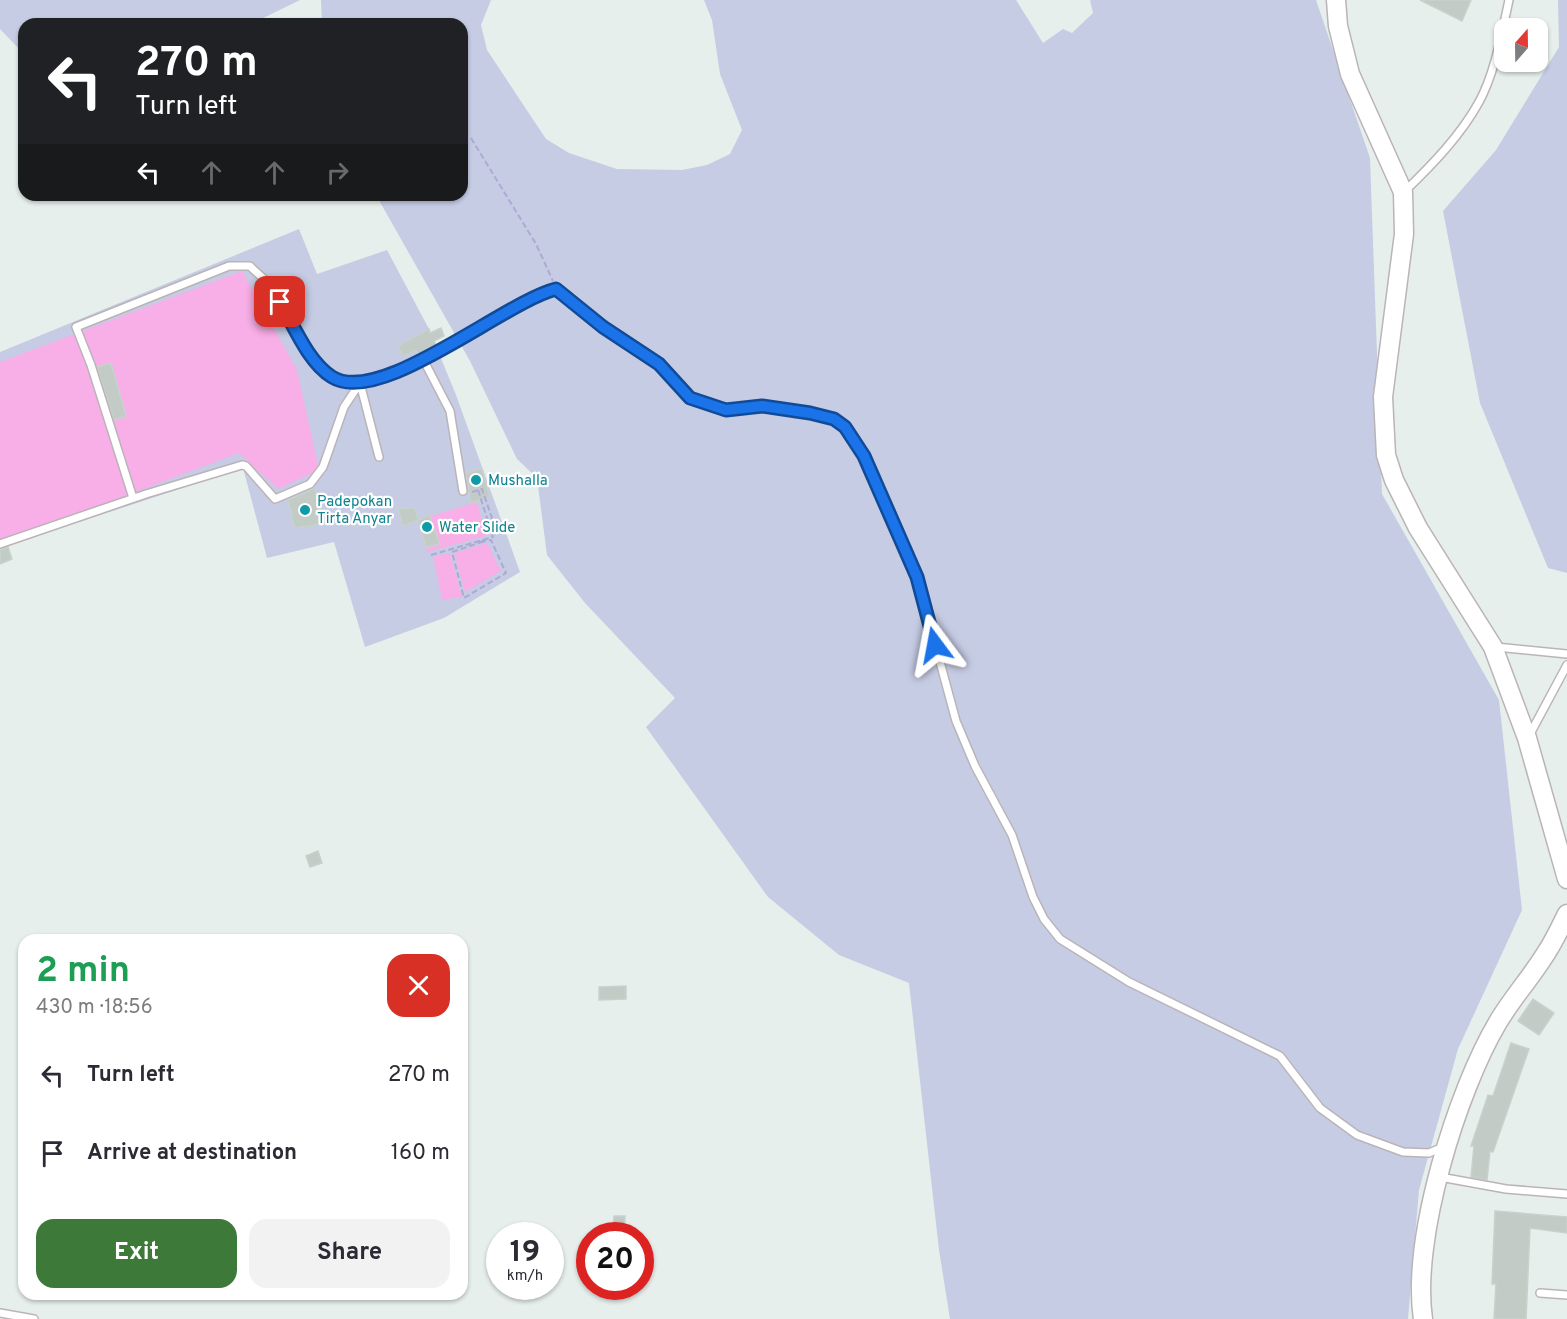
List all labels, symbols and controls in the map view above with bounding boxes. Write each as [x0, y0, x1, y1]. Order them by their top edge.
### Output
north arrow [1494, 18, 1548, 72]
map controls [1494, 18, 1548, 72]
text: 270 m [135, 38, 258, 91]
icon: left [36, 42, 114, 120]
text: Turn left [135, 90, 237, 124]
icon: left [132, 156, 165, 189]
icon: ahead [195, 156, 228, 189]
icon: ahead [258, 156, 291, 189]
icon: right [321, 156, 354, 189]
pin [254, 276, 305, 327]
icon: arrive [263, 285, 296, 318]
place label: Mushalla [488, 472, 548, 491]
marker: Mushalla [469, 473, 483, 487]
place label: Padepokan Tirta Anyar [317, 493, 392, 529]
marker: Padepokan Tirta Anyar [298, 503, 312, 517]
place label: Water Slide [439, 519, 515, 538]
marker: Water Slide [420, 520, 434, 534]
position arrow [903, 613, 967, 677]
text: 2 min [36, 949, 130, 995]
button: close [387, 954, 450, 1017]
text: 430 m · 18:56 [36, 995, 153, 1021]
icon: left [36, 1059, 69, 1092]
text: Turn left [87, 1062, 175, 1089]
text: 270 m [388, 1062, 450, 1089]
icon: arrive [36, 1137, 69, 1170]
text: Arrive at destination [87, 1140, 297, 1167]
text: 160 m [391, 1140, 450, 1167]
button: Exit [36, 1219, 237, 1288]
button: Share [249, 1219, 450, 1288]
speed limit sign: 20 [576, 1222, 654, 1300]
text: 19 [510, 1235, 540, 1272]
text: km/h [507, 1267, 543, 1286]

